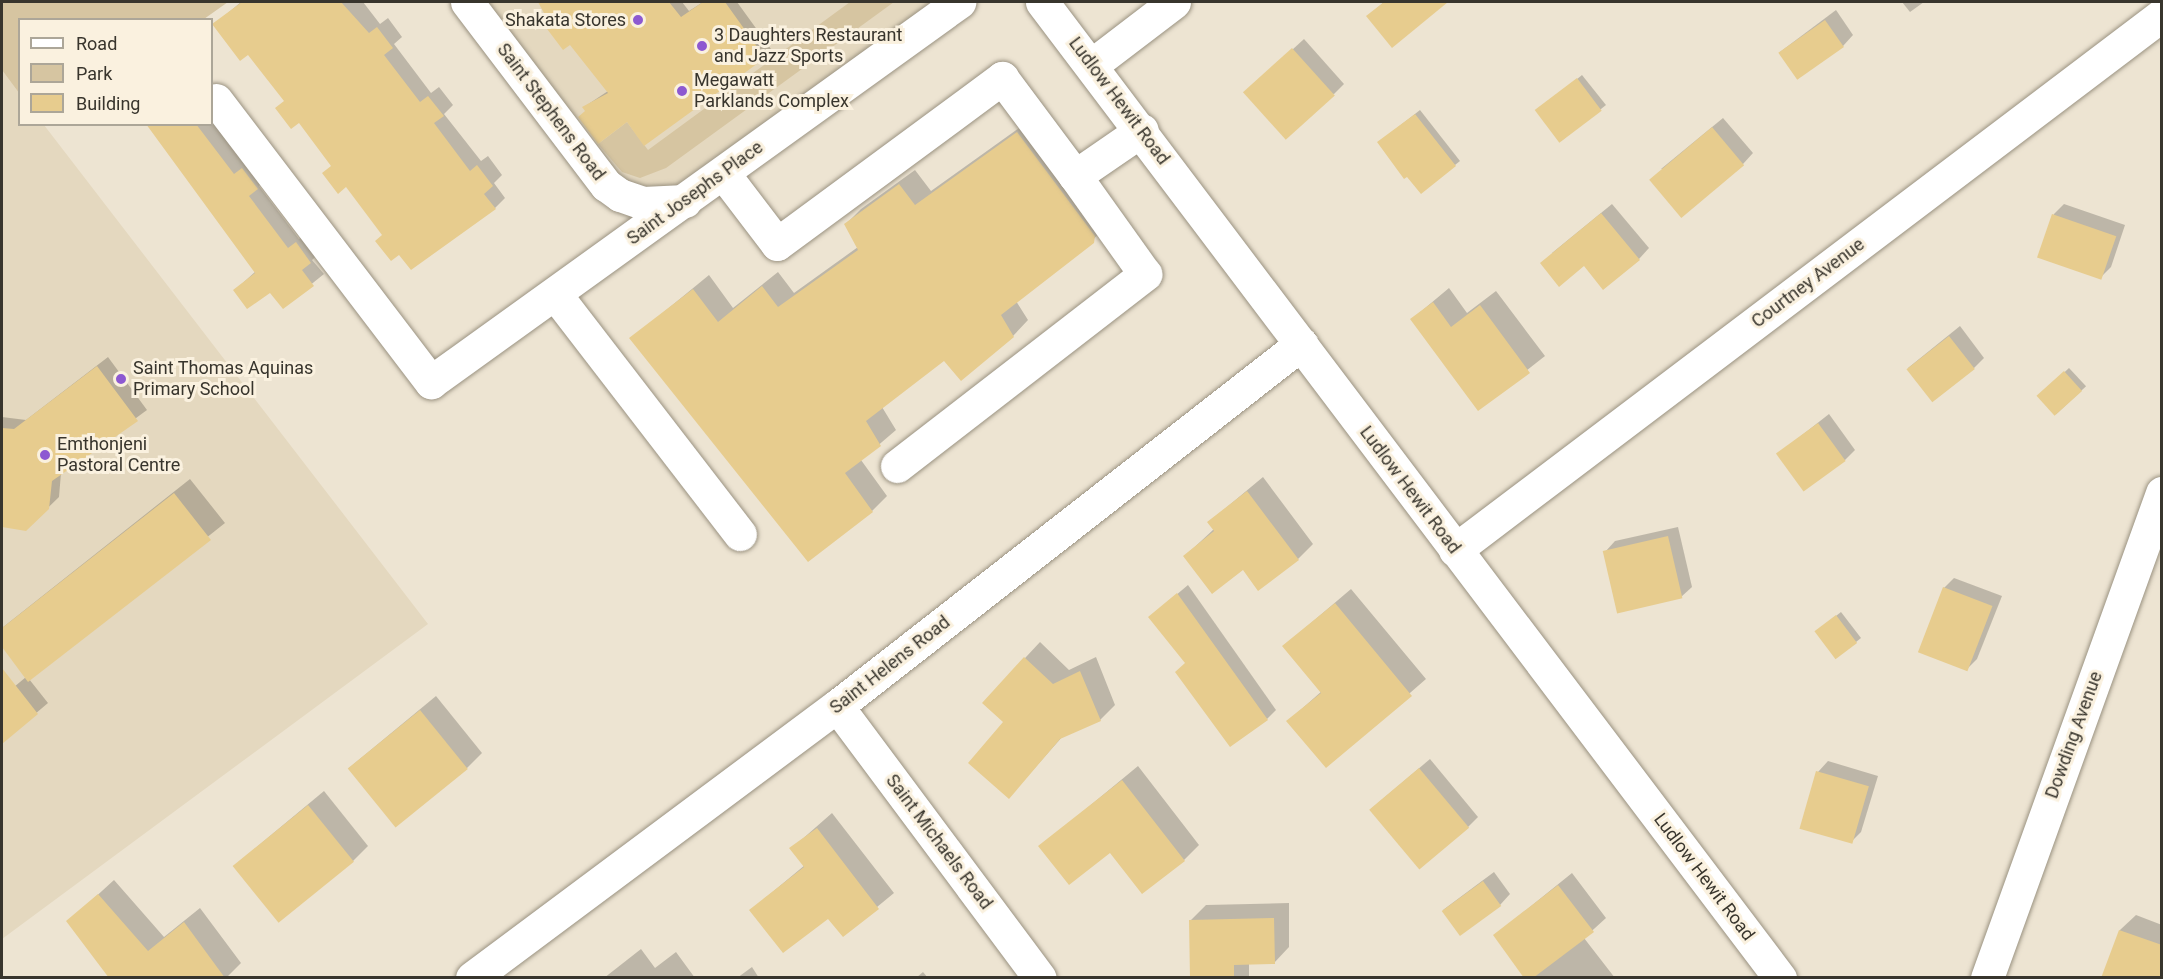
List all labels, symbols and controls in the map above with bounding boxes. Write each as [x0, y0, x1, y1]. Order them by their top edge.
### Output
place label: Shakata Stores [505, 9, 626, 31]
marker: Shakata Stores [631, 13, 645, 27]
legend [18, 18, 213, 126]
place label: 3 Daughters Restaurant and Jazz Sports [714, 25, 902, 68]
text: Road [76, 33, 117, 54]
street label: Ludlow Hewit Road [1064, 33, 1174, 169]
street label: Saint Stephens Road [492, 39, 610, 185]
marker: 3 Daughters Restaurant and Jazz Sports [695, 39, 709, 53]
text: Park [76, 63, 112, 84]
place label: Megawatt Parklands Complex [694, 70, 849, 112]
marker: Megawatt Parklands Complex [675, 84, 689, 98]
text: Building [76, 93, 140, 114]
street label: Saint Josephs Place [623, 137, 767, 249]
street label: Courtney Avenue [1747, 234, 1869, 332]
place label: Saint Thomas Aquinas Primary School [133, 358, 314, 400]
marker: Saint Thomas Aquinas Primary School [114, 372, 128, 386]
street label: Ludlow Hewit Road [1355, 422, 1465, 558]
place label: Emthonjeni Pastoral Centre [57, 434, 180, 476]
marker: Emthonjeni Pastoral Centre [38, 448, 52, 462]
street label: Saint Helens Road [826, 611, 954, 719]
street label: Dowding Avenue [2041, 669, 2107, 801]
street label: Saint Michaels Road [881, 770, 997, 914]
street label: Ludlow Hewit Road [1649, 809, 1759, 945]

